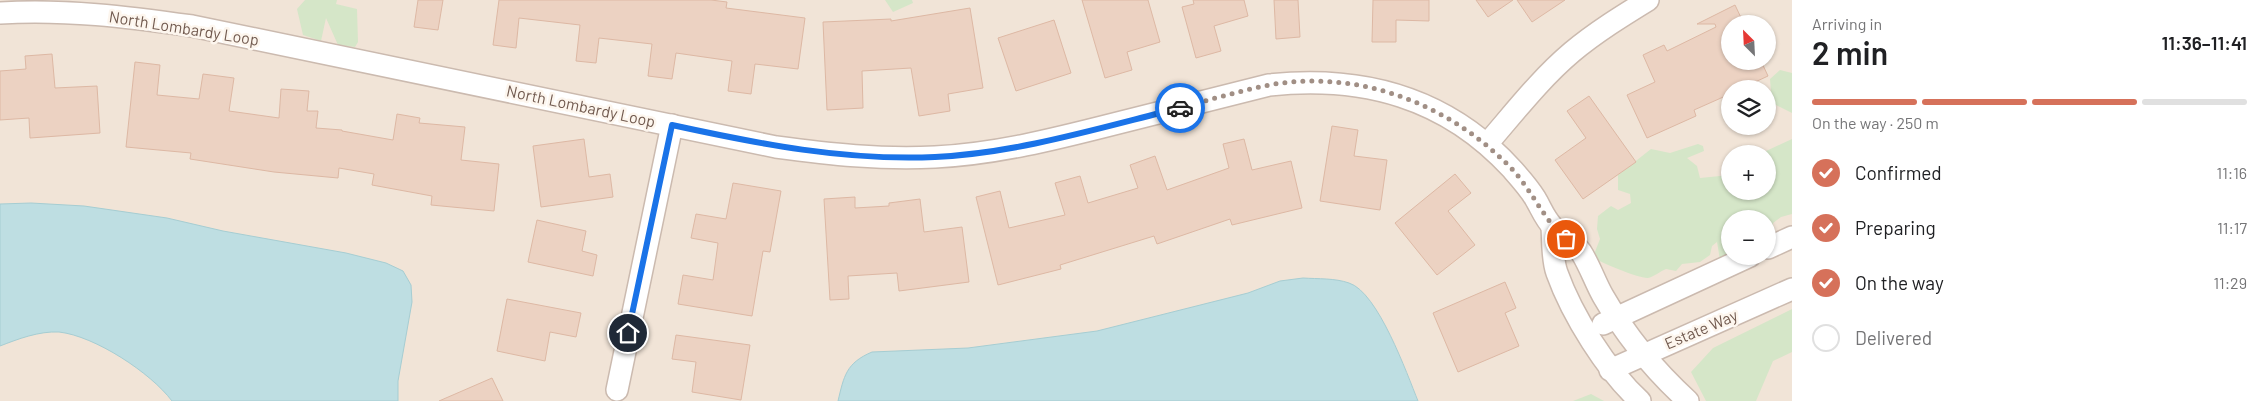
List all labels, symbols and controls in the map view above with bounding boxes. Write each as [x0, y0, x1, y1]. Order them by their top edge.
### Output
street label: North Lombardy Loop [108, 6, 260, 49]
text: Arriving in [1812, 14, 1882, 33]
north arrow [1721, 15, 1776, 70]
map controls [1721, 15, 1776, 265]
text: 11:36–11:41 [2161, 31, 2247, 54]
text: 2 min [1812, 33, 1888, 71]
street label: North Lombardy Loop [505, 80, 657, 131]
button: layers [1721, 80, 1776, 135]
courier [1155, 83, 1205, 133]
icon: car [1166, 94, 1194, 122]
text: On the way · 250 m [1812, 113, 1939, 132]
button: + [1721, 145, 1776, 200]
icon: check [1812, 159, 1840, 187]
text: Confirmed [1855, 161, 1942, 184]
text: 11:16 [2216, 163, 2247, 182]
button: − [1721, 210, 1776, 265]
icon: check [1812, 214, 1840, 242]
text: Preparing [1855, 216, 1936, 239]
pin [1545, 218, 1587, 260]
text: 11:17 [2217, 218, 2247, 237]
icon: bag [1552, 225, 1580, 253]
icon: check [1812, 269, 1840, 297]
text: On the way [1855, 271, 1944, 294]
text: 11:29 [2213, 273, 2247, 292]
street label: Estate Way [1661, 304, 1741, 352]
pin [607, 312, 649, 354]
icon: home [614, 319, 642, 347]
text: Delivered [1855, 326, 1932, 349]

